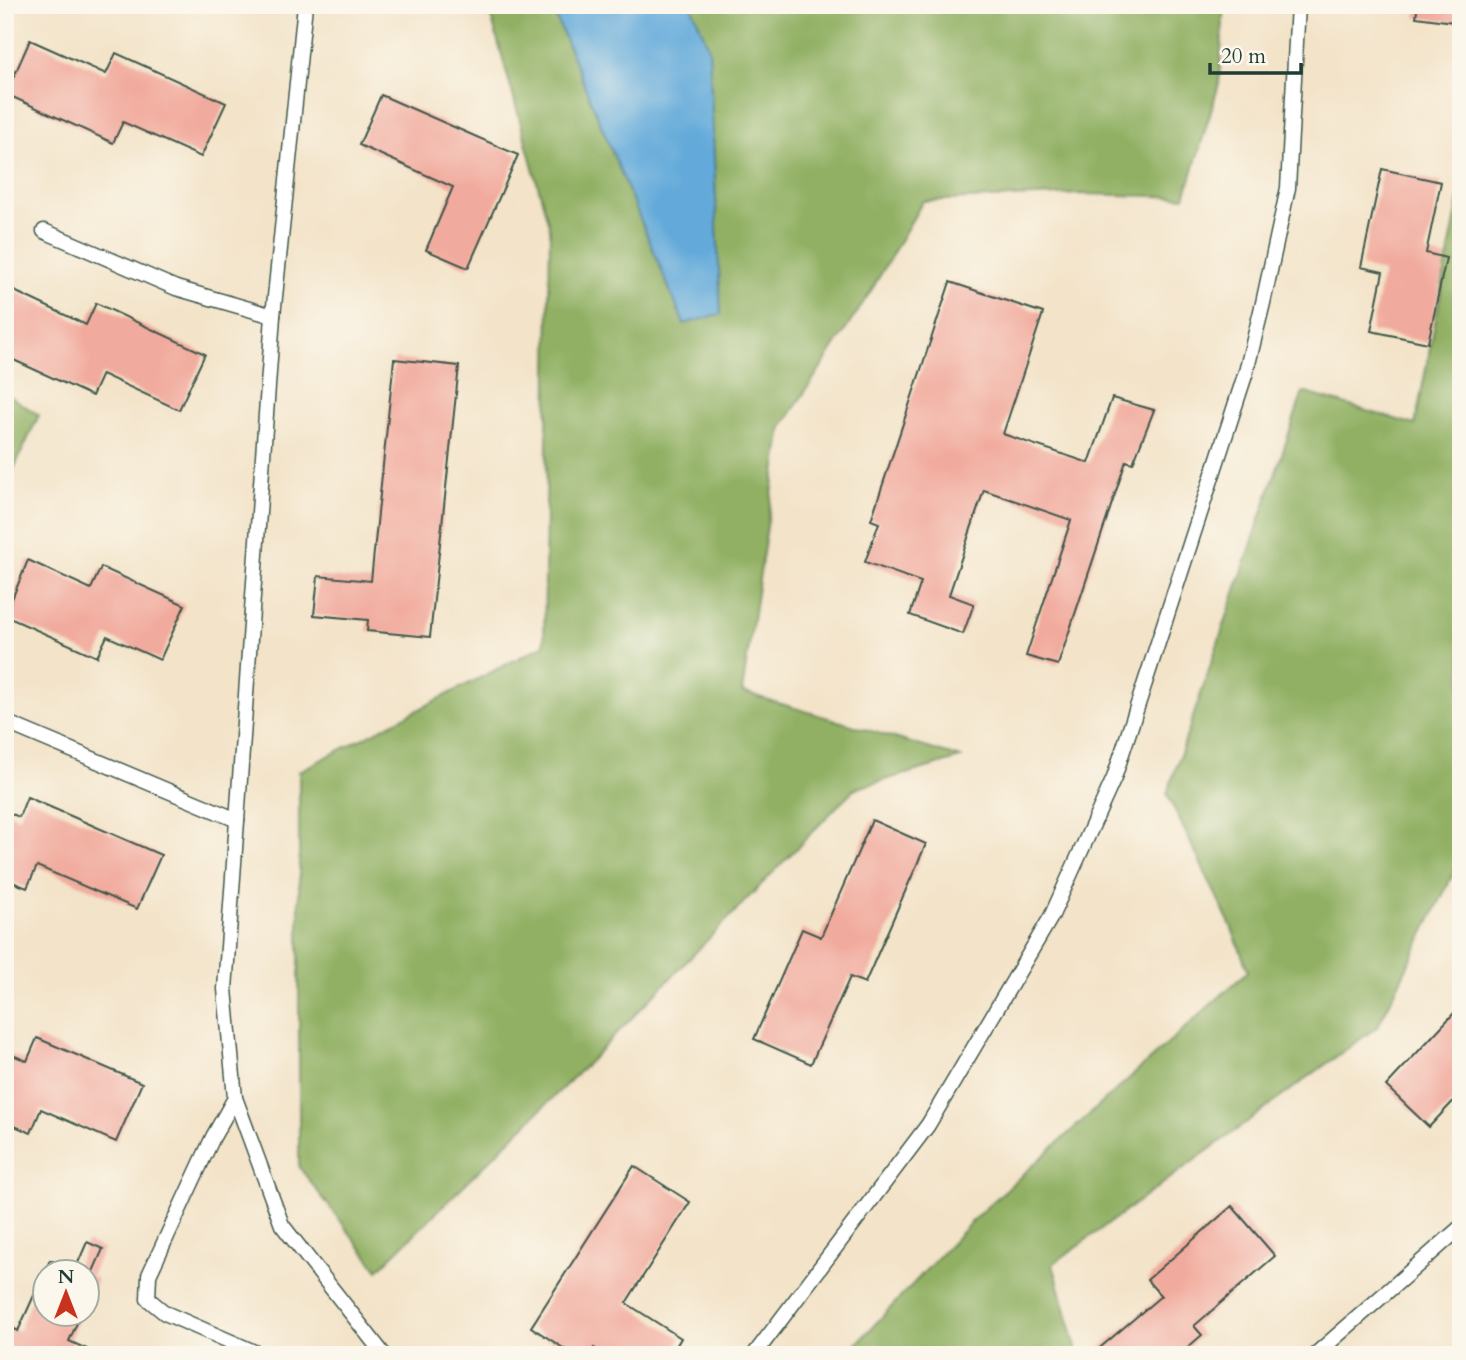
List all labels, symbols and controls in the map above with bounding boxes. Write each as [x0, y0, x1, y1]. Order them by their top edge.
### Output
scale bar [1210, 32, 1302, 76]
text: 20 m [1221, 42, 1266, 71]
north arrow [32, 1258, 102, 1328]
text: N [58, 1264, 75, 1290]

